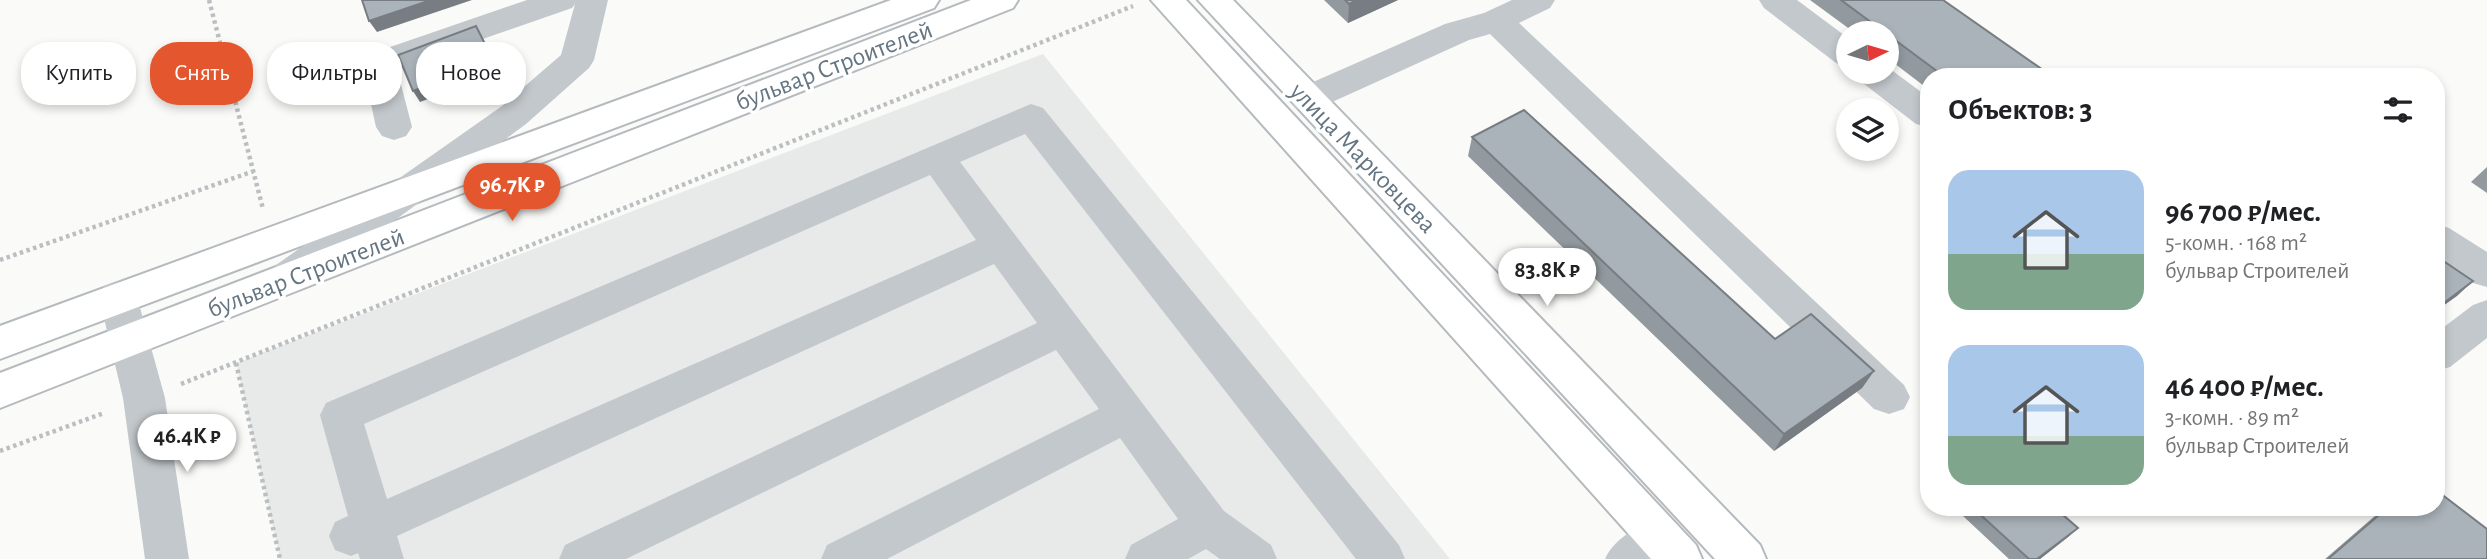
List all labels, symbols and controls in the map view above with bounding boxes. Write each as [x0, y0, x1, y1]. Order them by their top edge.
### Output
street label: бульвар Строителей [732, 16, 936, 116]
north arrow [1836, 21, 1899, 84]
map controls [1836, 21, 1899, 161]
chip: Купить [21, 42, 136, 105]
chip: Снять [150, 42, 253, 105]
chip: Фильтры [267, 42, 402, 105]
chip: Новое [416, 42, 526, 105]
street label: улица Марковцева [1284, 77, 1441, 238]
icon: filters [2379, 91, 2417, 129]
text: Объектов: 3 [1948, 95, 2092, 125]
button: layers [1836, 98, 1899, 161]
pin: 96.7K ₽ [447, 164, 577, 223]
text: 96.7K ₽ [479, 174, 545, 197]
text: 96 700 ₽/мес. [2165, 197, 2321, 227]
icon: home [2004, 198, 2088, 282]
street label: бульвар Строителей [204, 223, 408, 323]
text: 5-комн. · 168 m² [2165, 232, 2307, 255]
pin: 83.8K ₽ [1482, 248, 1612, 308]
text: 83.8K ₽ [1514, 259, 1580, 282]
text: бульвар Строителей [2165, 260, 2350, 283]
text: 46 400 ₽/мес. [2165, 372, 2324, 402]
icon: home [2004, 373, 2088, 457]
text: 3-комн. · 89 m² [2165, 407, 2299, 430]
pin: 46.4K ₽ [122, 414, 252, 474]
text: 46.4K ₽ [153, 425, 221, 448]
text: бульвар Строителей [2165, 435, 2350, 458]

